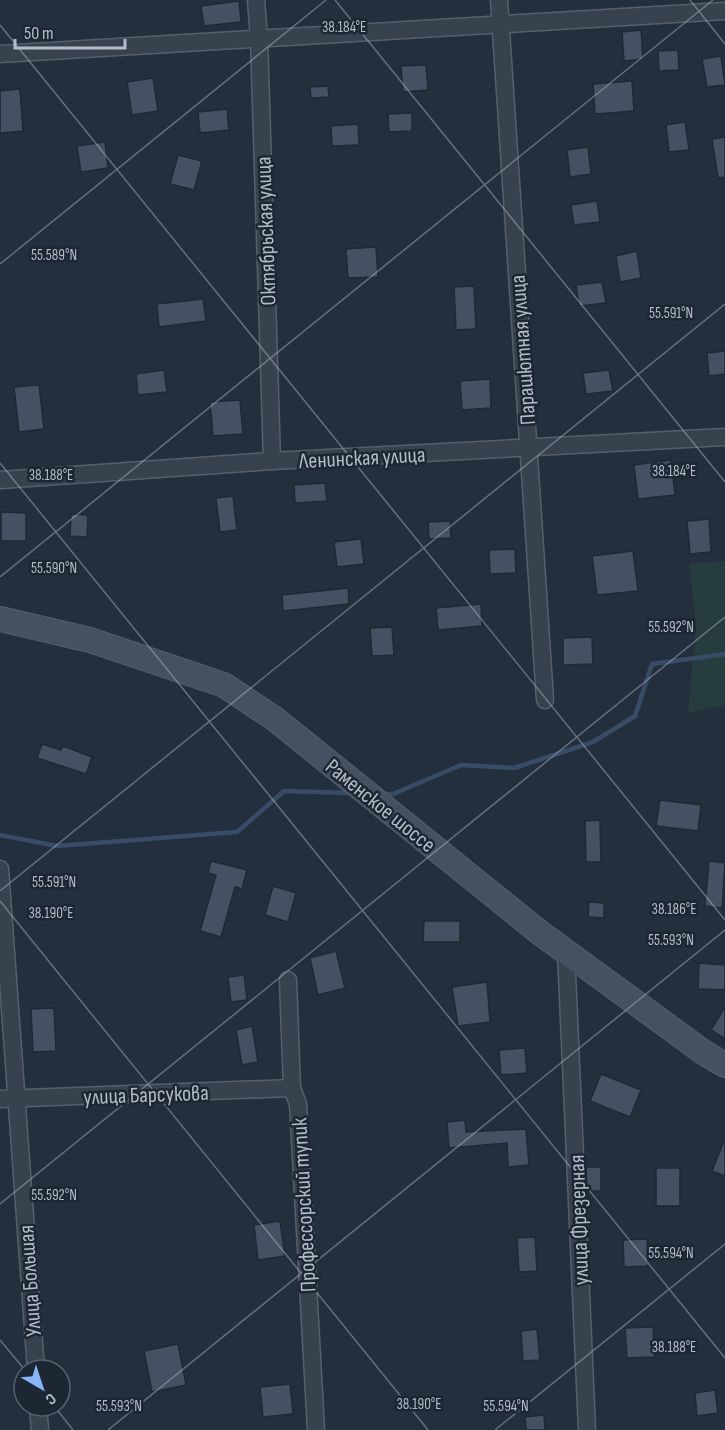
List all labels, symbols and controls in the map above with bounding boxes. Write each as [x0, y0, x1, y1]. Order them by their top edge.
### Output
scale bar [15, 12, 124, 50]
text: 38.184°E [322, 18, 366, 37]
text: 50 m [24, 23, 54, 44]
street label: Октябрьская улица [250, 156, 283, 306]
text: 55.589°N [31, 246, 77, 265]
street label: Парашютная улица [505, 274, 542, 426]
text: 55.591°N [649, 304, 693, 323]
street label: Ленинская улица [297, 442, 426, 475]
text: 38.184°E [652, 462, 696, 481]
text: 38.188°E [29, 466, 73, 485]
text: 55.590°N [31, 559, 77, 578]
text: 55.592°N [648, 618, 694, 637]
street label: Раменское шоссе [320, 754, 441, 859]
text: 55.591°N [32, 873, 76, 892]
text: 38.186°E [652, 900, 696, 919]
text: 38.190°E [29, 904, 74, 923]
text: 55.593°N [648, 931, 694, 950]
street label: улица Барсукова [83, 1080, 209, 1111]
street label: Профессорский тупик [286, 1116, 323, 1293]
street label: улица Фрезерная [564, 1154, 595, 1286]
text: 55.592°N [31, 1186, 77, 1205]
street label: Улица Большая [13, 1224, 48, 1338]
text: 55.594°N [648, 1244, 694, 1263]
text: 38.188°E [652, 1338, 696, 1357]
north arrow [12, 1358, 72, 1418]
text: С [41, 1389, 60, 1408]
text: 38.190°E [397, 1395, 442, 1414]
text: 55.593°N [96, 1397, 142, 1416]
text: 55.594°N [483, 1397, 529, 1416]

